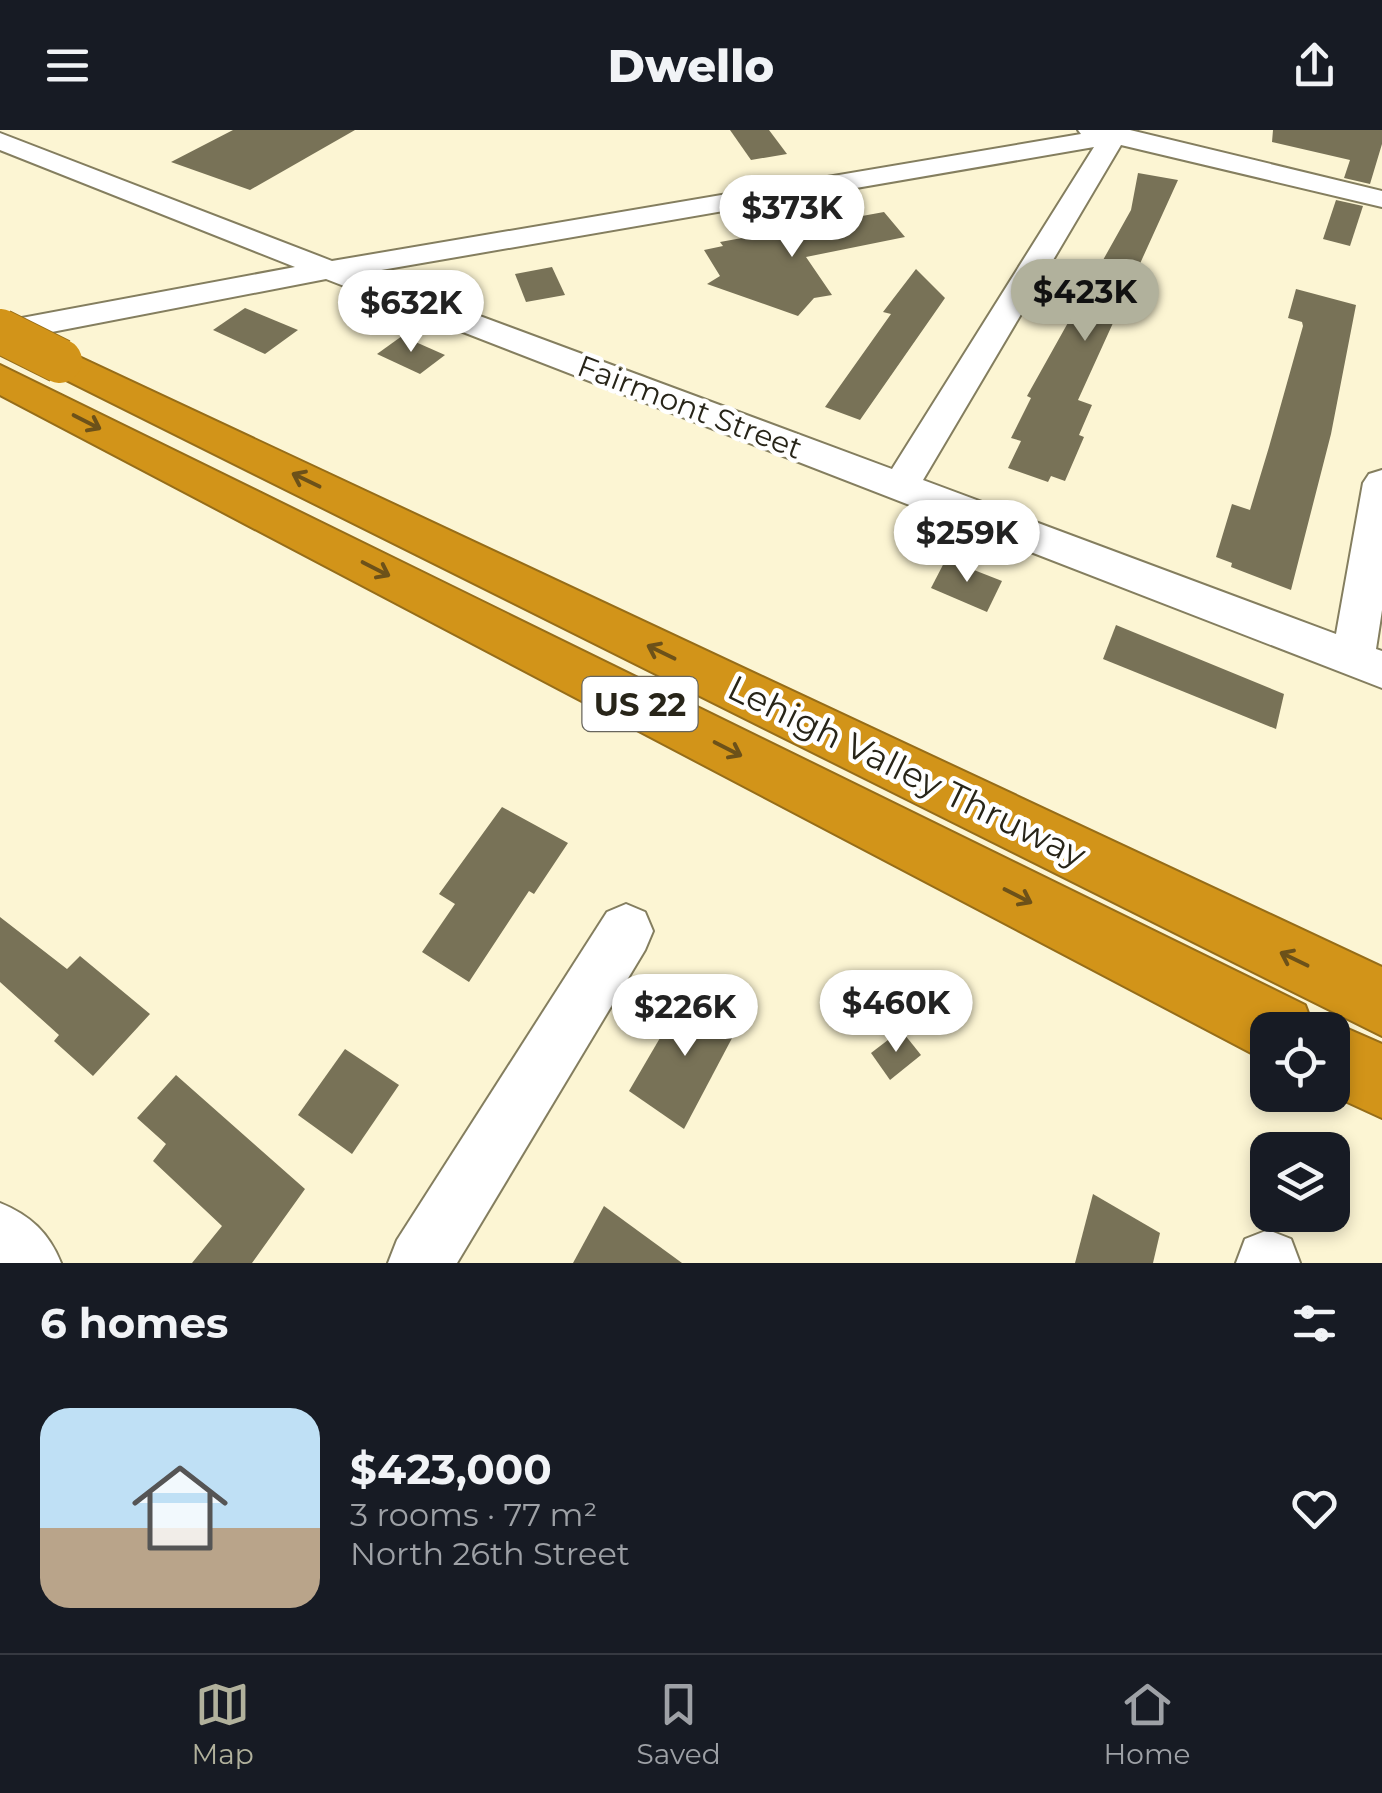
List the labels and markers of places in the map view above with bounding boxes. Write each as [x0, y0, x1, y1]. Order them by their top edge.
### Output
pin: $373K [722, 175, 862, 260]
pin: $423K [1015, 259, 1155, 344]
pin: $632K [341, 270, 481, 355]
pin: $259K [897, 500, 1037, 585]
pin: $460K [826, 970, 966, 1055]
pin: $226K [615, 974, 755, 1059]

